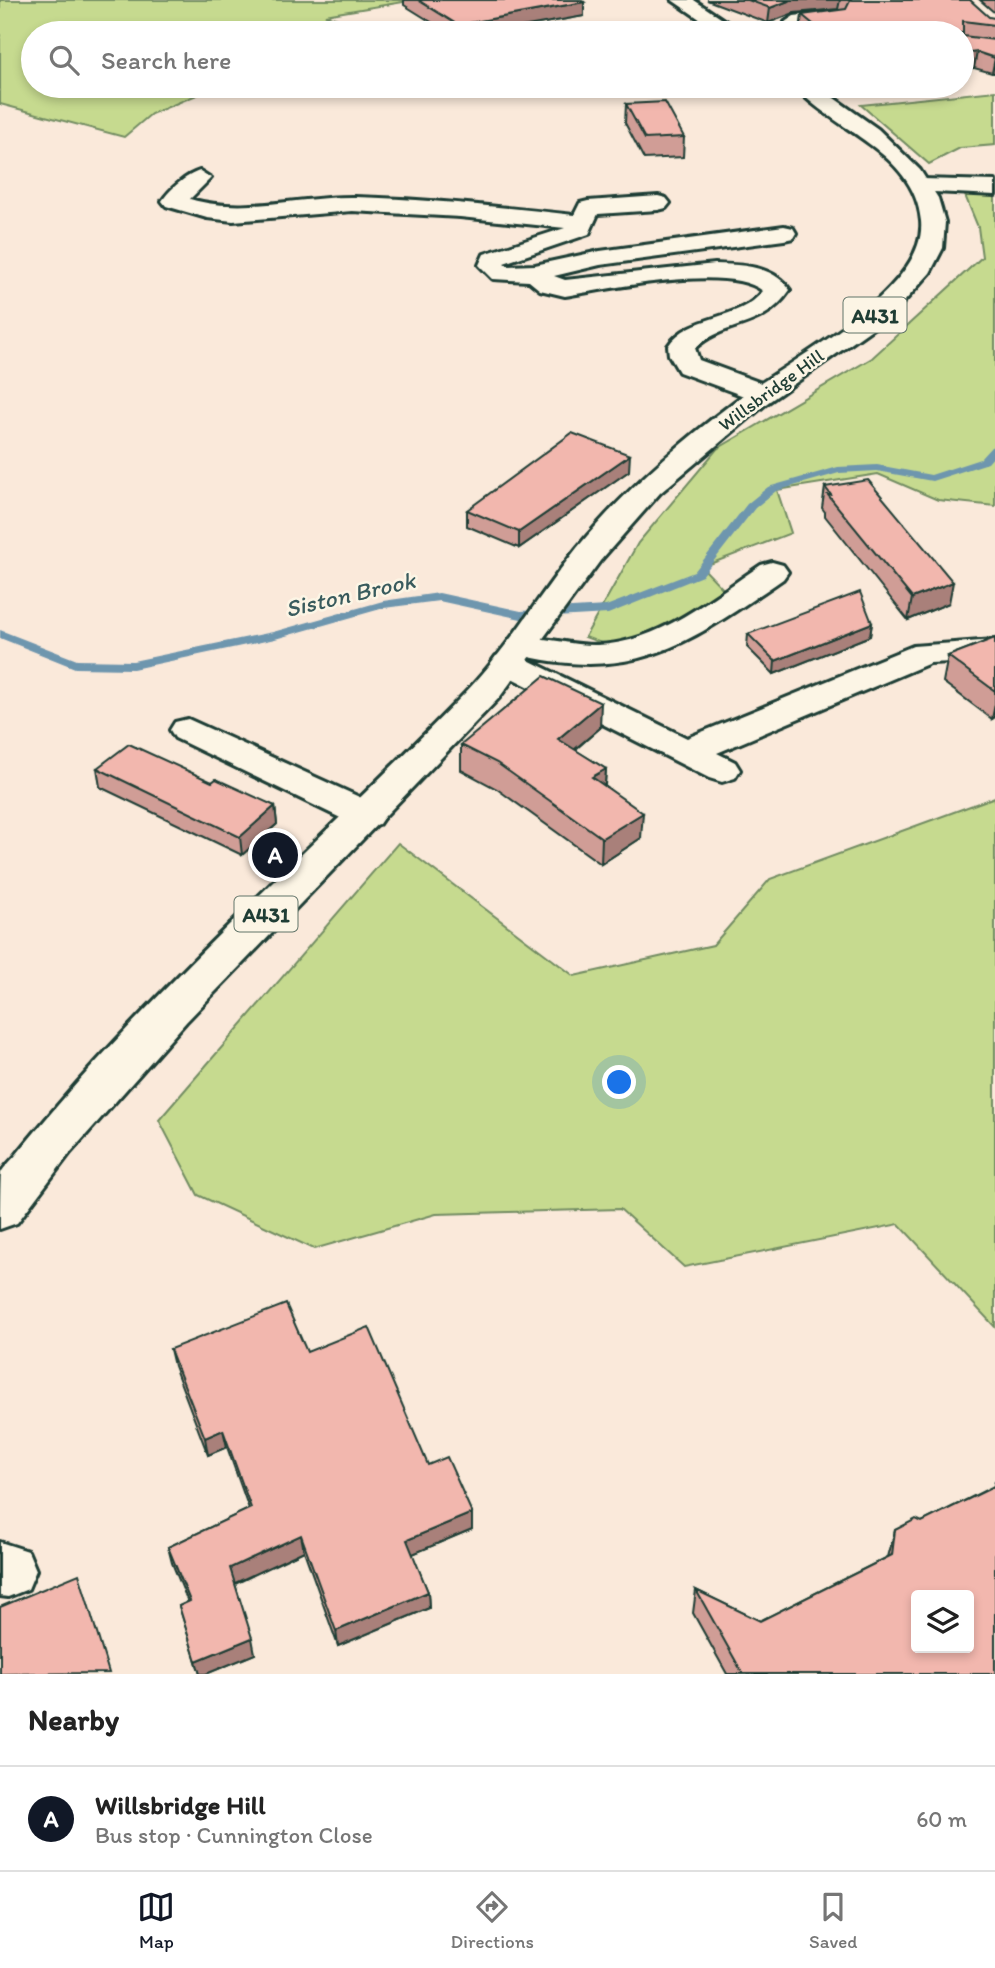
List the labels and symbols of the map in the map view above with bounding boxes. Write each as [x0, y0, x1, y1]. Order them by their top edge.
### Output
road number: A431 [844, 298, 906, 332]
street label: Willsbridge Hill [714, 344, 829, 436]
water label: Siston Brook [282, 565, 419, 623]
pin: A [252, 829, 298, 881]
road number: A431 [234, 897, 298, 932]
your location [602, 1065, 636, 1099]

